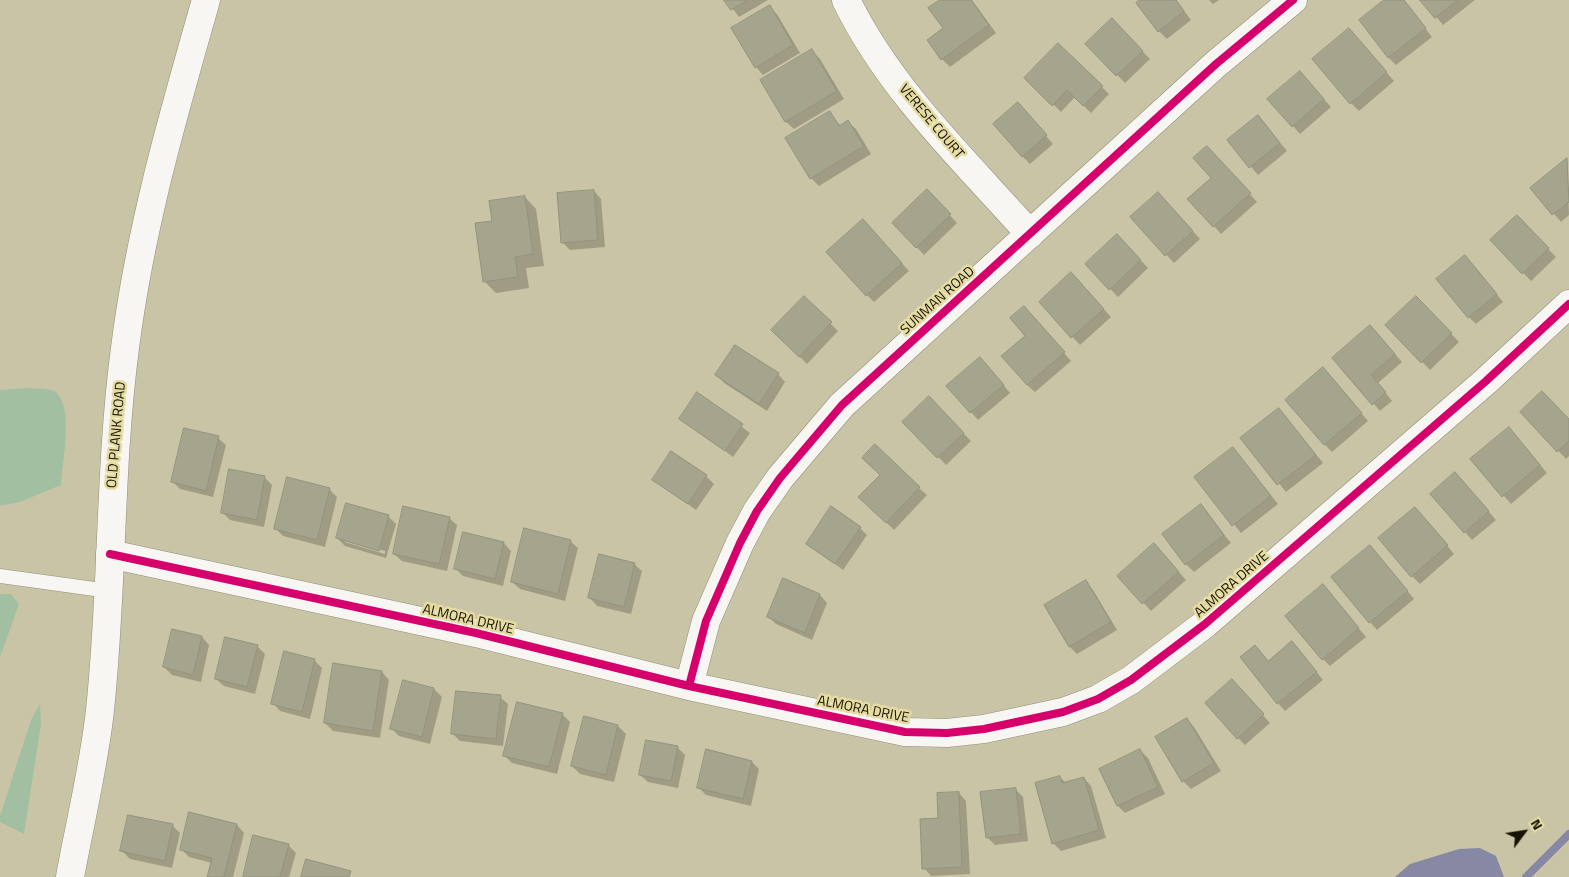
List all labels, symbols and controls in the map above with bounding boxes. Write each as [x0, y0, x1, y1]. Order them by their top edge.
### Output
street label: VERESE COURT [895, 81, 967, 163]
street label: SUNMAN ROAD [898, 263, 978, 339]
street label: OLD PLANK ROAD [104, 381, 130, 489]
street label: ALMORA DRIVE [1191, 548, 1273, 622]
street label: ALMORA DRIVE [421, 601, 515, 639]
street label: ALMORA DRIVE [816, 693, 910, 727]
north arrow [1499, 807, 1549, 857]
text: N [1526, 814, 1549, 834]

